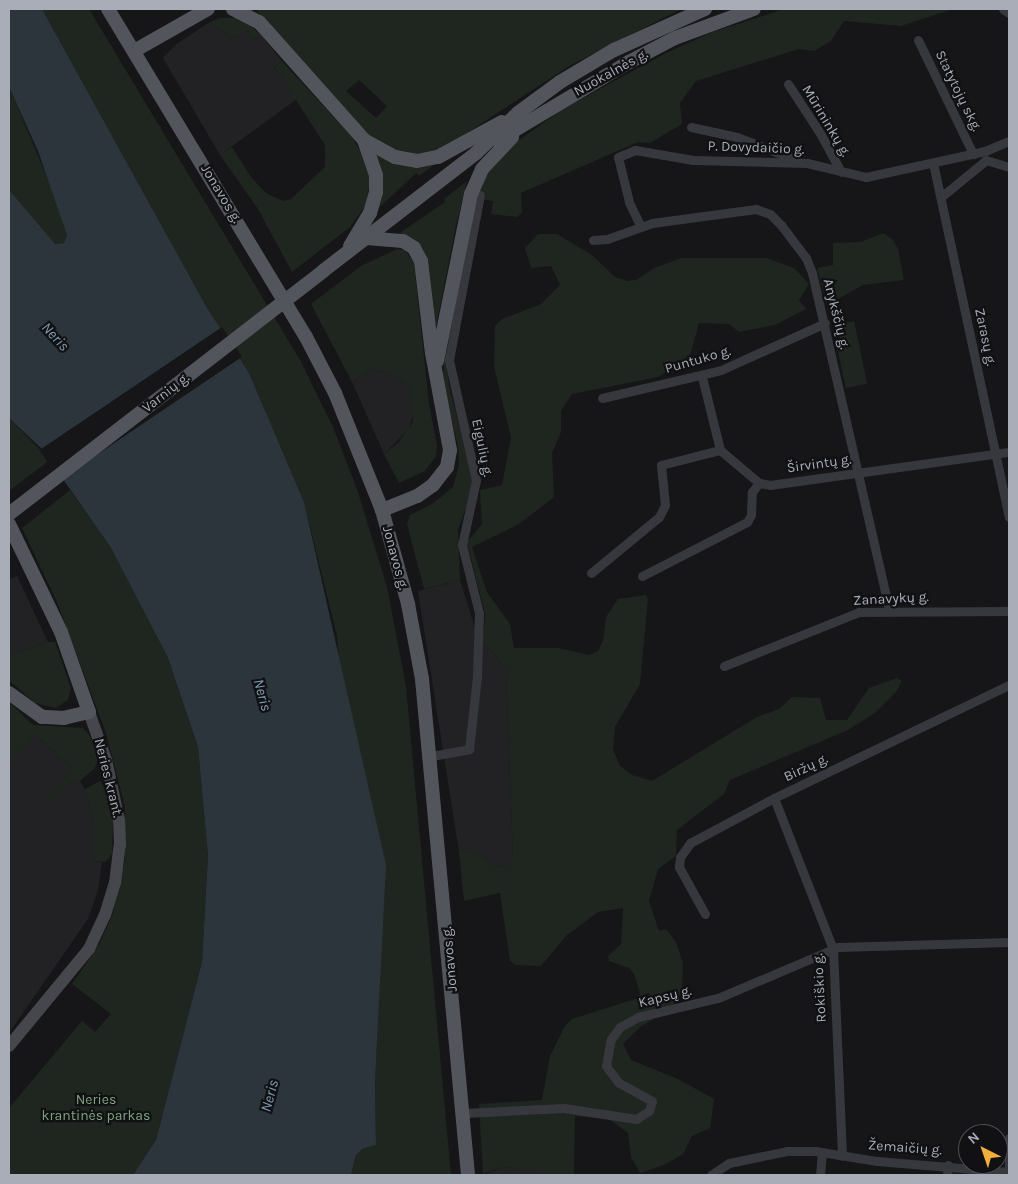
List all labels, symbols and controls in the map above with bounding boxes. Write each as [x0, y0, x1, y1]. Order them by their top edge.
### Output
street label: Nuokalnės g. [571, 46, 651, 100]
street label: Statytojų skg. [931, 48, 985, 134]
street label: Mūrininkų g. [798, 82, 854, 160]
street label: P. Dovydaičio g. [707, 138, 805, 158]
street label: Jonavos g. [197, 162, 245, 226]
street label: Anykščių g. [819, 277, 853, 351]
street label: Zarasų g. [971, 307, 999, 367]
water label: Neris [37, 319, 73, 355]
street label: Puntuko g. [663, 343, 733, 377]
street label: Varnių g. [139, 369, 193, 417]
street label: Eigulių g. [468, 418, 496, 478]
street label: Širvintų g. [786, 451, 852, 477]
street label: Jonavos g. [378, 524, 412, 592]
street label: Zanavykų g. [853, 589, 929, 609]
water label: Neris [249, 677, 275, 713]
street label: Neries krant. [90, 737, 126, 819]
street label: Biržų g. [781, 751, 831, 785]
street label: Jonavos g. [439, 926, 461, 992]
street label: Rokiškio g. [810, 953, 830, 1023]
street label: Kapsų g. [637, 982, 693, 1012]
water label: Neris [257, 1078, 283, 1114]
park label: Neries krantinės parkas [42, 1092, 150, 1124]
north arrow [958, 1124, 1008, 1174]
text: N [964, 1128, 983, 1148]
street label: Žemaičių g. [867, 1137, 943, 1159]

